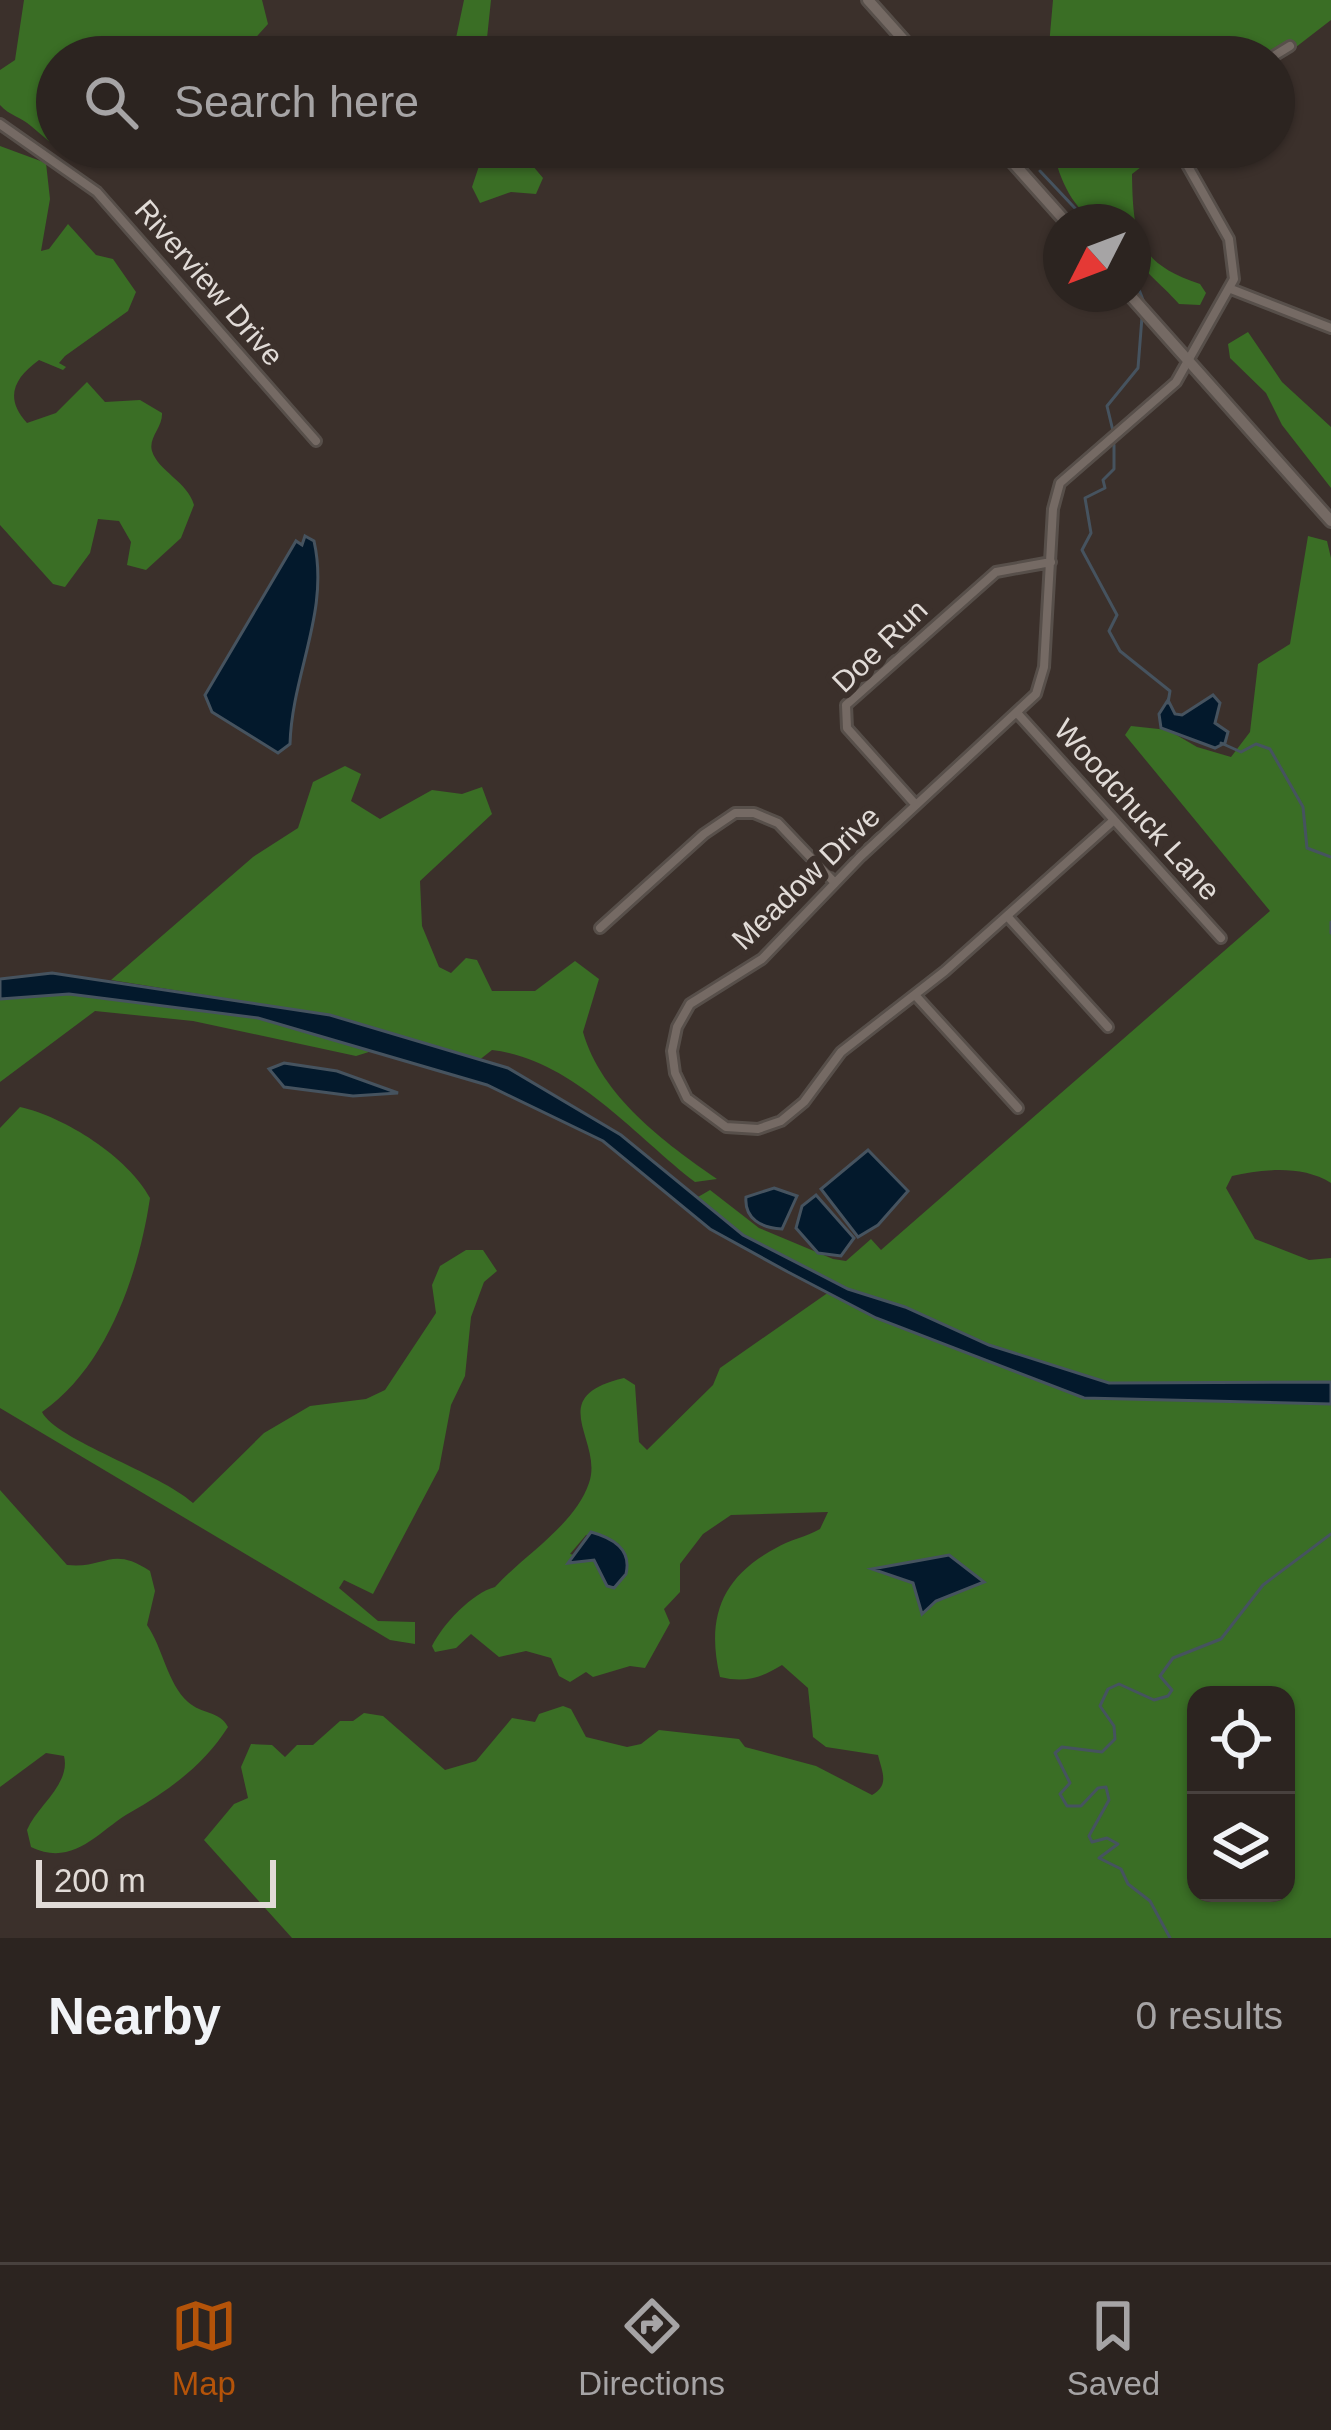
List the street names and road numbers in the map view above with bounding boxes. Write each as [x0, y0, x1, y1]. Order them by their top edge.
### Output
street label: Riverview Drive [129, 193, 290, 372]
street label: Doe Run [826, 593, 934, 699]
street label: Woodchuck Lane [1048, 713, 1227, 907]
street label: Meadow Drive [725, 799, 886, 956]

